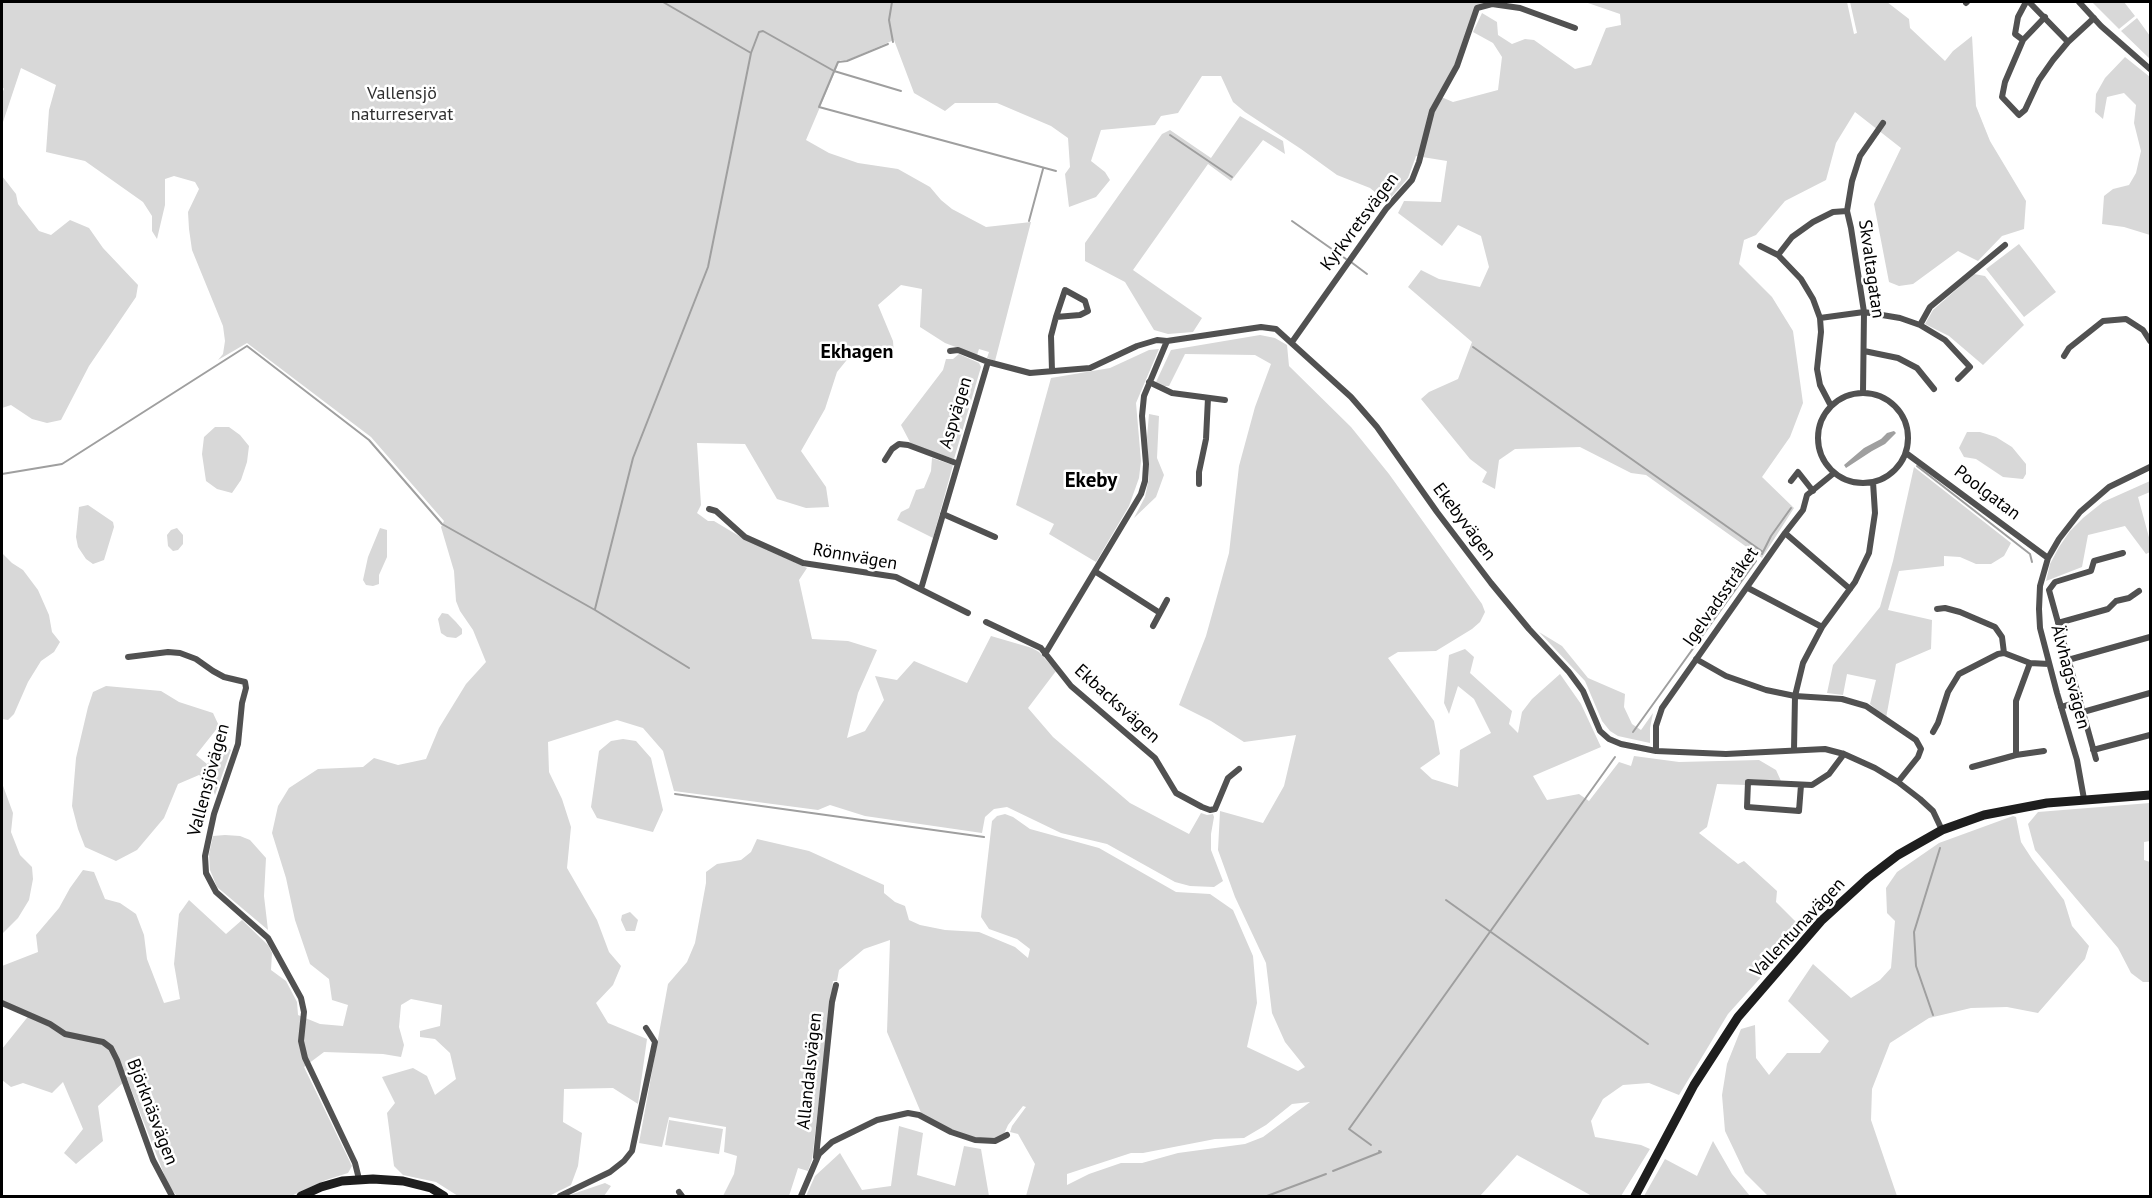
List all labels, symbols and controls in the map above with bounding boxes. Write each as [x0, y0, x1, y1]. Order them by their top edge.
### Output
park label: Vallensjö naturreservat [351, 83, 453, 125]
street label: Kyrkvretsvägen [1316, 169, 1404, 275]
street label: Skvaltagatan [1853, 218, 1889, 320]
district label: Ekhagen [821, 340, 893, 364]
street label: Aspvägen [935, 375, 977, 451]
street label: Poolgatan [1950, 461, 2024, 525]
district label: Ekeby [1065, 468, 1117, 494]
street label: Ekebyvägen [1428, 479, 1500, 565]
street label: Rönnvägen [811, 539, 899, 575]
street label: Igelvadsstråket [1679, 543, 1763, 651]
street label: Älvhagsvägen [2046, 623, 2094, 731]
street label: Ekbacksvägen [1070, 660, 1164, 748]
street label: Vallensjövägen [184, 721, 234, 839]
street label: Vallentunavägen [1746, 874, 1850, 982]
street label: Allandalsvägen [793, 1011, 827, 1131]
street label: Björknäsvägen [122, 1056, 182, 1168]

